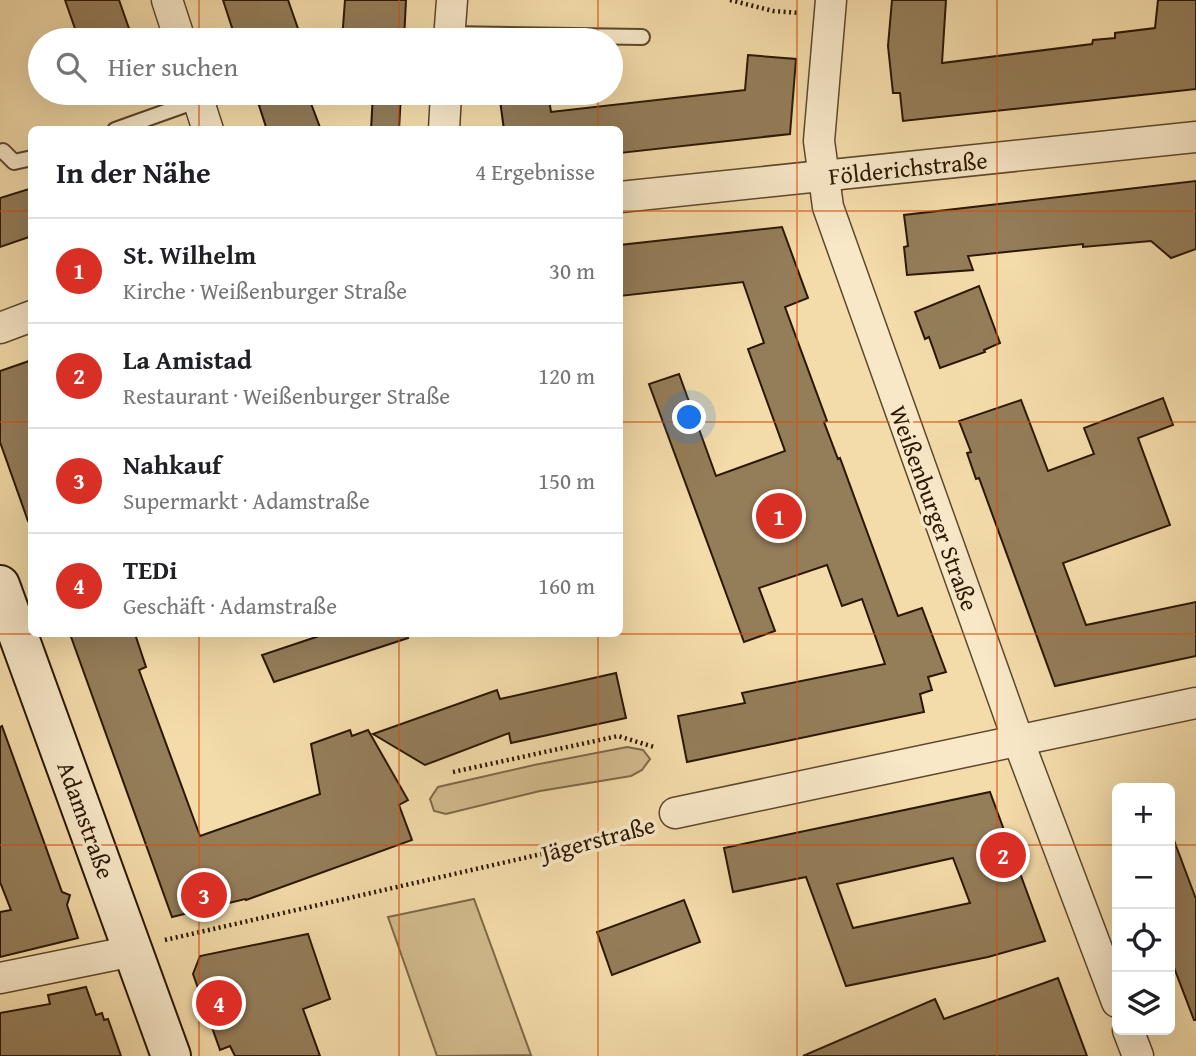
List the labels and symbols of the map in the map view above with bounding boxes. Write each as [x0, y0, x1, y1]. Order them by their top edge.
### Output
street label: Földerichstraße [827, 142, 989, 194]
your location [672, 400, 706, 434]
street label: Weißenburger Straße [881, 400, 987, 616]
pin: 1 [756, 490, 802, 542]
street label: Adamstraße [49, 756, 123, 884]
street label: Jägerstraße [534, 807, 659, 872]
pin: 2 [980, 829, 1026, 881]
pin: 3 [181, 869, 227, 921]
pin: 4 [196, 977, 242, 1029]

